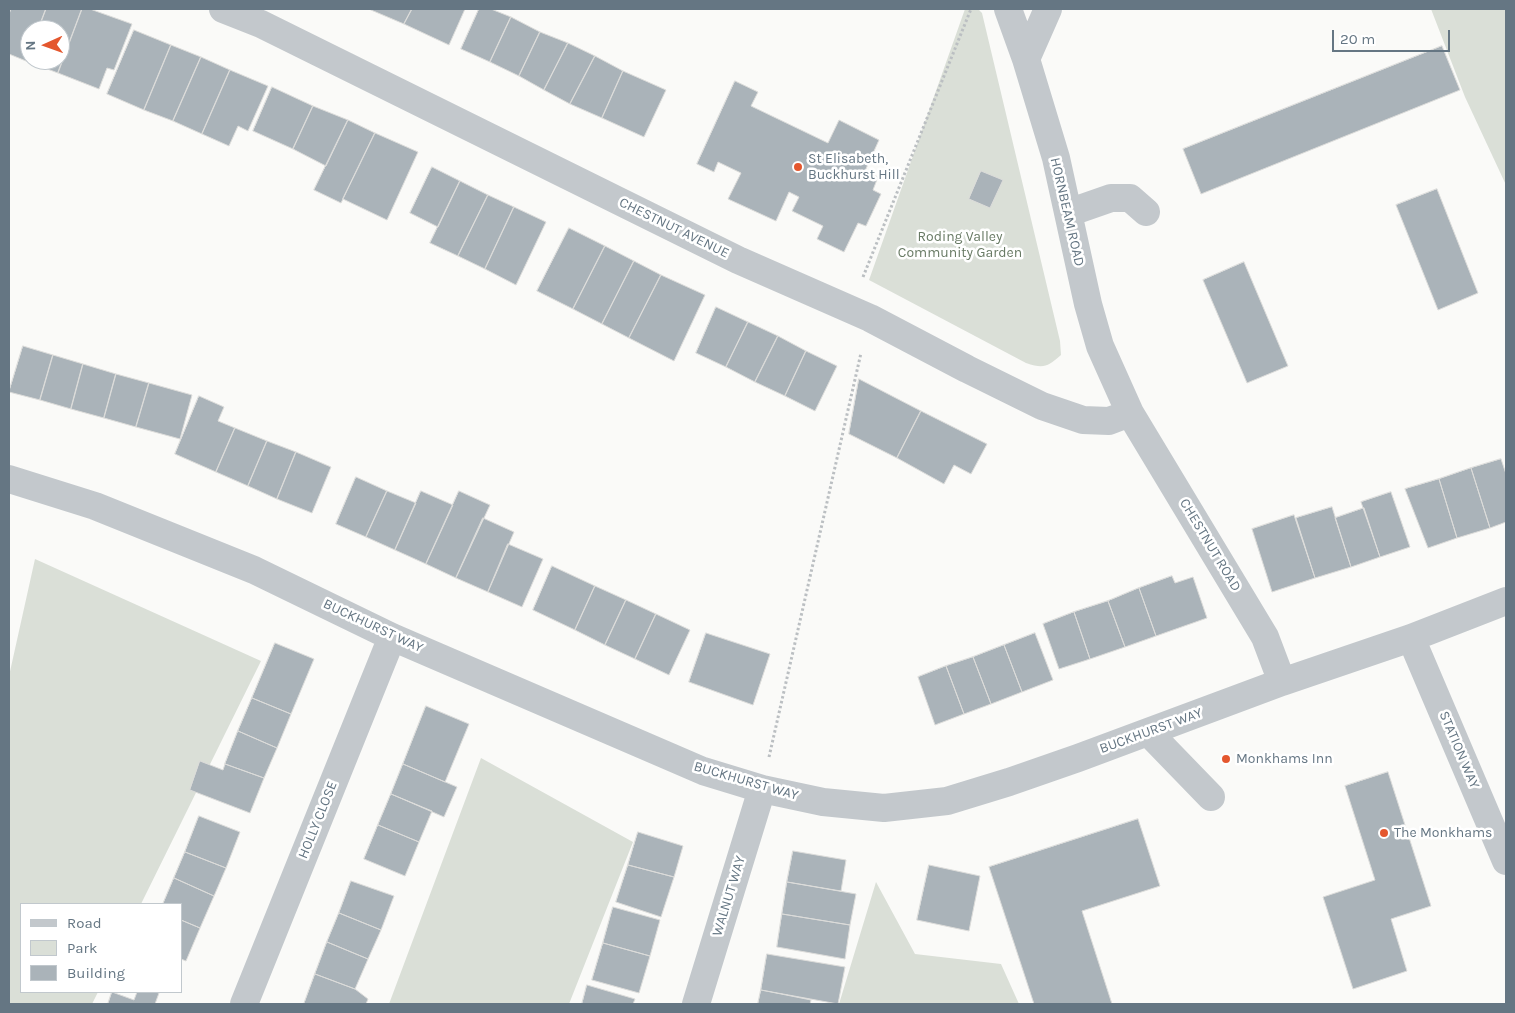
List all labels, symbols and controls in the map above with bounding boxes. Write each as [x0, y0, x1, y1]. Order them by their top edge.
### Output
north arrow [20, 20, 70, 70]
scale bar [1335, 20, 1452, 52]
text: 20 m [1340, 30, 1375, 48]
text: N [22, 40, 39, 51]
place label: St Elisabeth, Buckhurst Hill [808, 151, 900, 184]
street label: HORNBEAM ROAD [1046, 156, 1088, 268]
marker: St Elisabeth, Buckhurst Hill [792, 161, 804, 173]
street label: CHESTNUT AVENUE [616, 194, 732, 262]
park label: Roding Valley Community Garden [898, 229, 1022, 262]
street label: CHESTNUT ROAD [1176, 496, 1244, 594]
street label: BUCKHURST WAY [320, 596, 426, 656]
street label: BUCKHURST WAY [1097, 705, 1205, 757]
street label: STATION WAY [1435, 709, 1483, 791]
place label: Monkhams Inn [1236, 751, 1333, 767]
marker: Monkhams Inn [1220, 753, 1232, 765]
street label: BUCKHURST WAY [692, 758, 800, 804]
street label: HOLLY CLOSE [295, 779, 341, 861]
place label: The Monkhams [1394, 825, 1492, 841]
marker: The Monkhams [1378, 827, 1390, 839]
street label: WALNUT WAY [709, 854, 749, 938]
legend [20, 903, 182, 993]
text: Road [67, 914, 102, 932]
text: Park [67, 939, 97, 957]
text: Building [67, 964, 125, 982]

